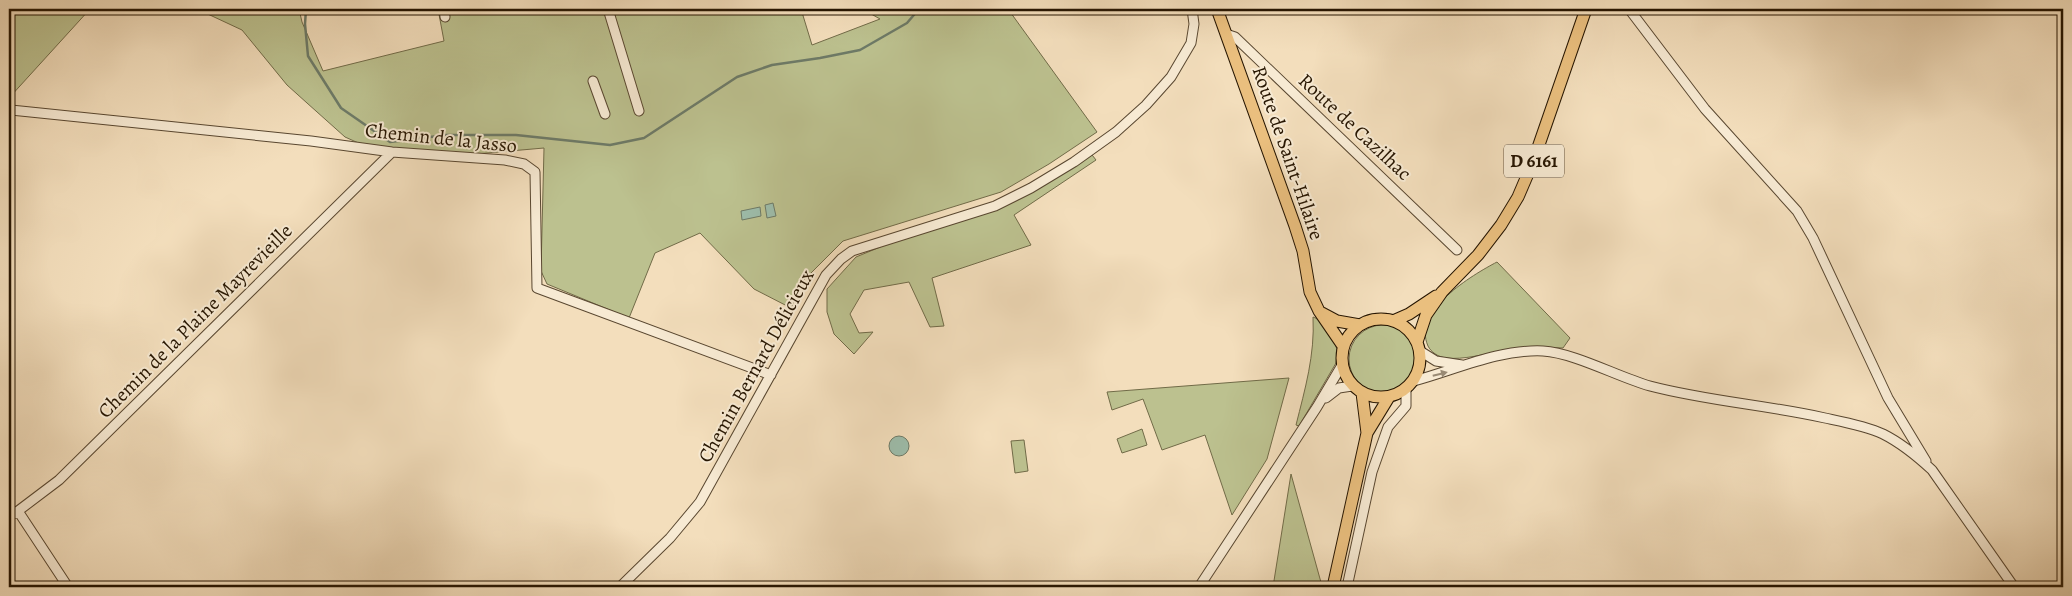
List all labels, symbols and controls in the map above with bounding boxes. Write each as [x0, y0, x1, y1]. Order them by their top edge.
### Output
street label: Route de Saint-Hilaire [1246, 63, 1330, 244]
street label: Route de Cazilhac [1293, 67, 1417, 187]
street label: Chemin de la Jasso [364, 117, 518, 159]
road number: D 6161 [1504, 144, 1564, 178]
street label: Chemin de la Plaine Mayrevieille [92, 218, 298, 424]
street label: Chemin Bernard Délicieux [692, 264, 821, 467]
one-way arrow [1432, 370, 1447, 378]

